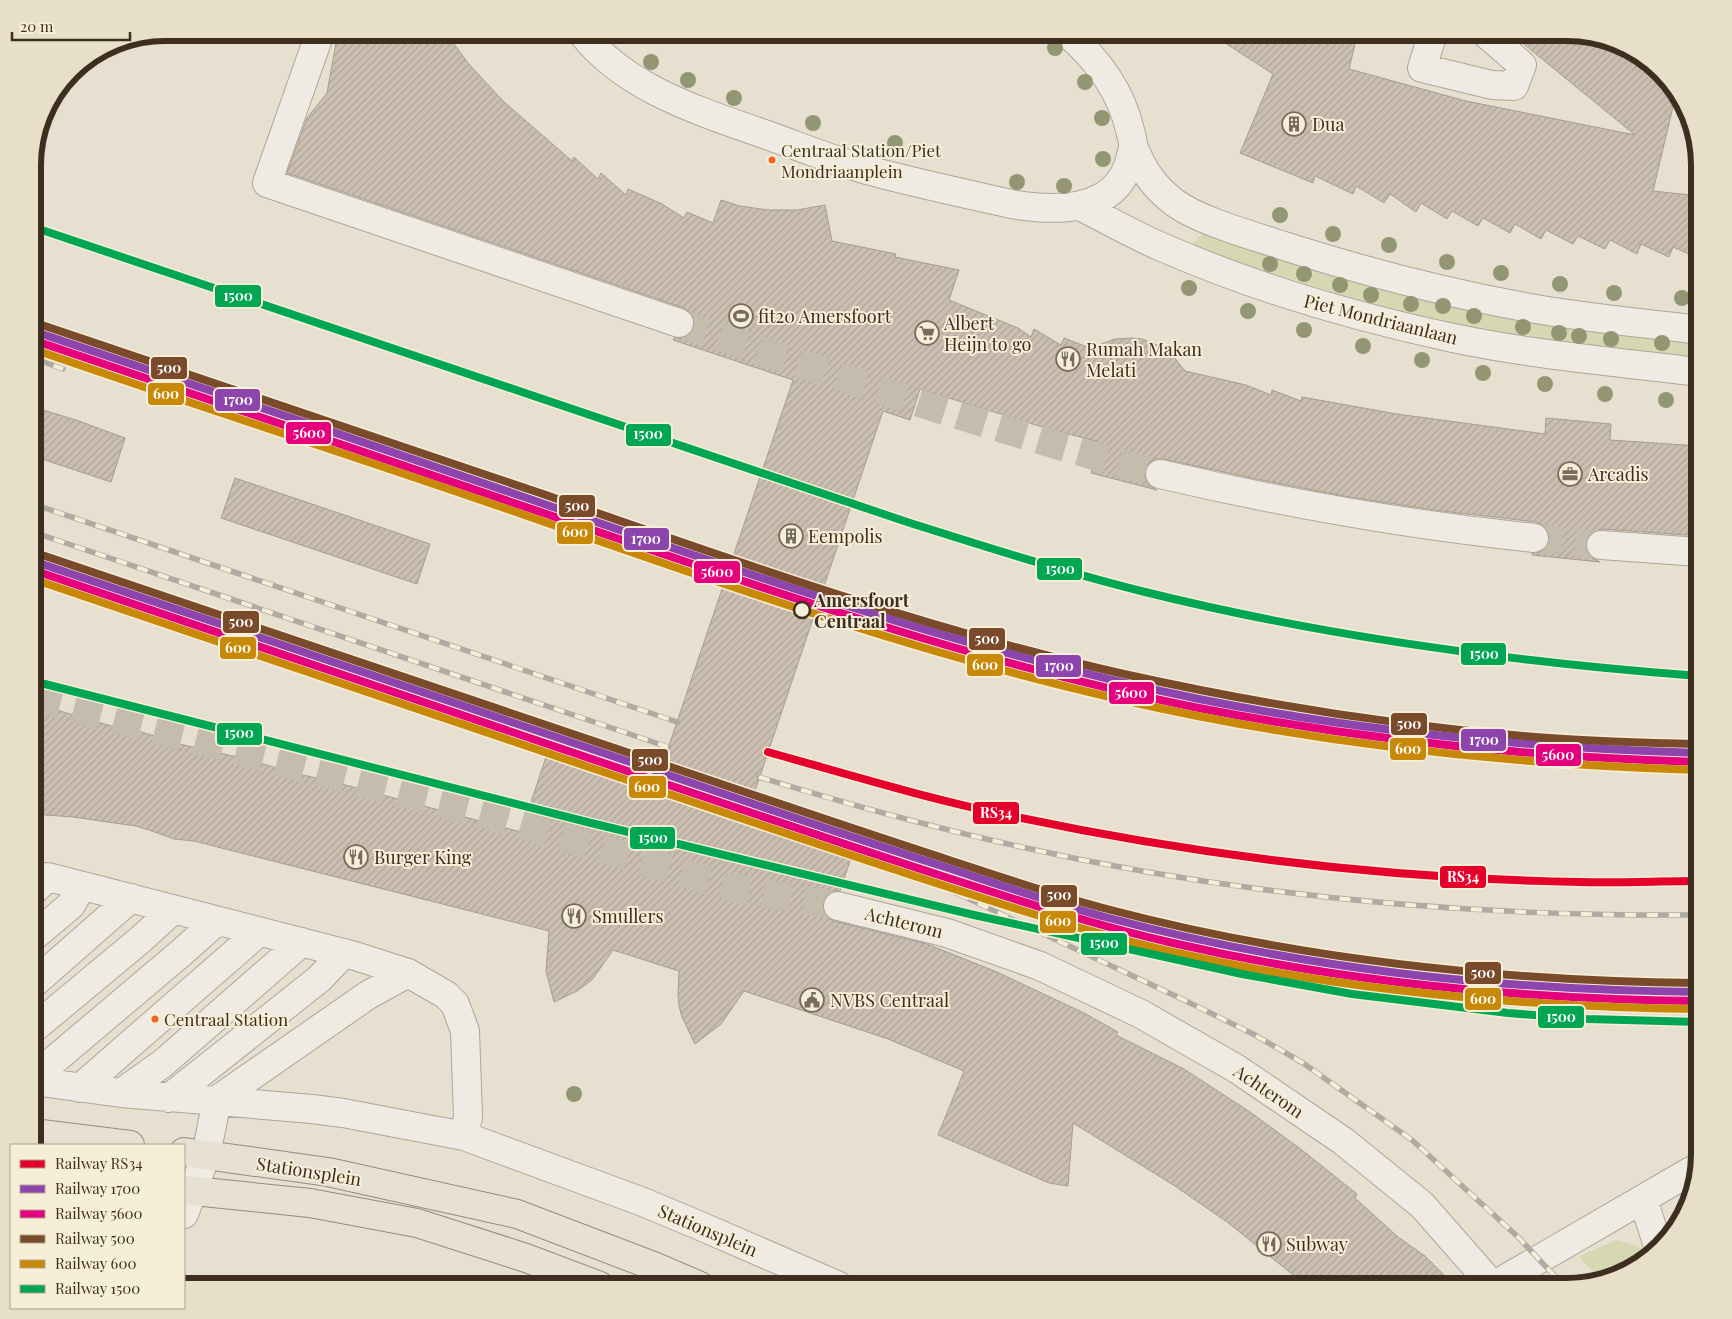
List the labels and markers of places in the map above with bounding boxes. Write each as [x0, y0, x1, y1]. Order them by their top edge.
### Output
building icon: Dua [1281, 111, 1307, 137]
place label: Dua [1312, 112, 1344, 136]
place label: Centraal Station/Piet Mondriaanplein [781, 139, 942, 182]
marker: Centraal Station/Piet Mondriaanplein [767, 155, 777, 165]
sports icon: fit20 Amersfoort [728, 303, 754, 329]
place label: fit20 Amersfoort [758, 304, 892, 328]
place label: Albert Heijn to go [943, 311, 1032, 356]
supermarket icon: Albert Heijn to go [914, 320, 940, 346]
place label: Rumah Makan Melati [1086, 337, 1202, 382]
restaurant icon: Rumah Makan Melati [1055, 346, 1081, 372]
office icon: Arcadis [1557, 461, 1583, 487]
place label: Arcadis [1587, 462, 1648, 486]
building icon: Eempolis [778, 523, 804, 549]
place label: Eempolis [808, 524, 883, 548]
place label: Amersfoort Centraal [813, 588, 910, 633]
marker: Amersfoort Centraal [793, 601, 811, 619]
restaurant icon: Burger King [343, 844, 369, 870]
place label: Burger King [374, 845, 472, 869]
restaurant icon: Smullers [561, 903, 587, 929]
place label: Smullers [592, 904, 663, 928]
public building icon: NVBS Centraal [799, 987, 825, 1013]
place label: NVBS Centraal [830, 988, 949, 1012]
place label: Centraal Station [164, 1008, 288, 1030]
marker: Centraal Station [150, 1014, 160, 1024]
restaurant icon: Subway [1256, 1231, 1282, 1257]
place label: Subway [1286, 1232, 1348, 1256]

